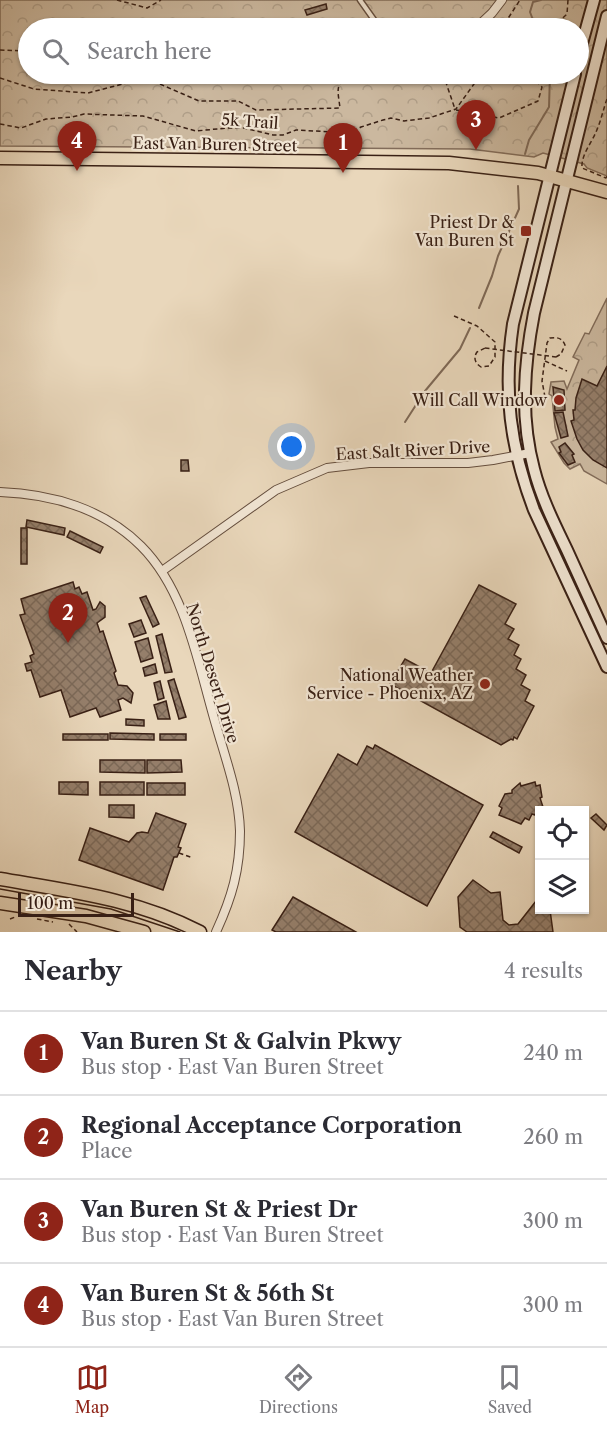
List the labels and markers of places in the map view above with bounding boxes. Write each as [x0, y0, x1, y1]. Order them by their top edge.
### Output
pin: 3 [456, 100, 496, 150]
pin: 4 [58, 122, 97, 171]
pin: 1 [324, 124, 362, 173]
place label: Priest Dr & Van Buren St [414, 212, 514, 250]
marker: Priest Dr & Van Buren St [519, 224, 533, 238]
place label: Will Call Window [411, 390, 548, 410]
marker: Will Call Window [552, 393, 566, 407]
pin: 2 [48, 594, 88, 643]
place label: National Weather Service - Phoenix, AZ [307, 665, 473, 703]
marker: National Weather Service - Phoenix, AZ [478, 677, 492, 691]

